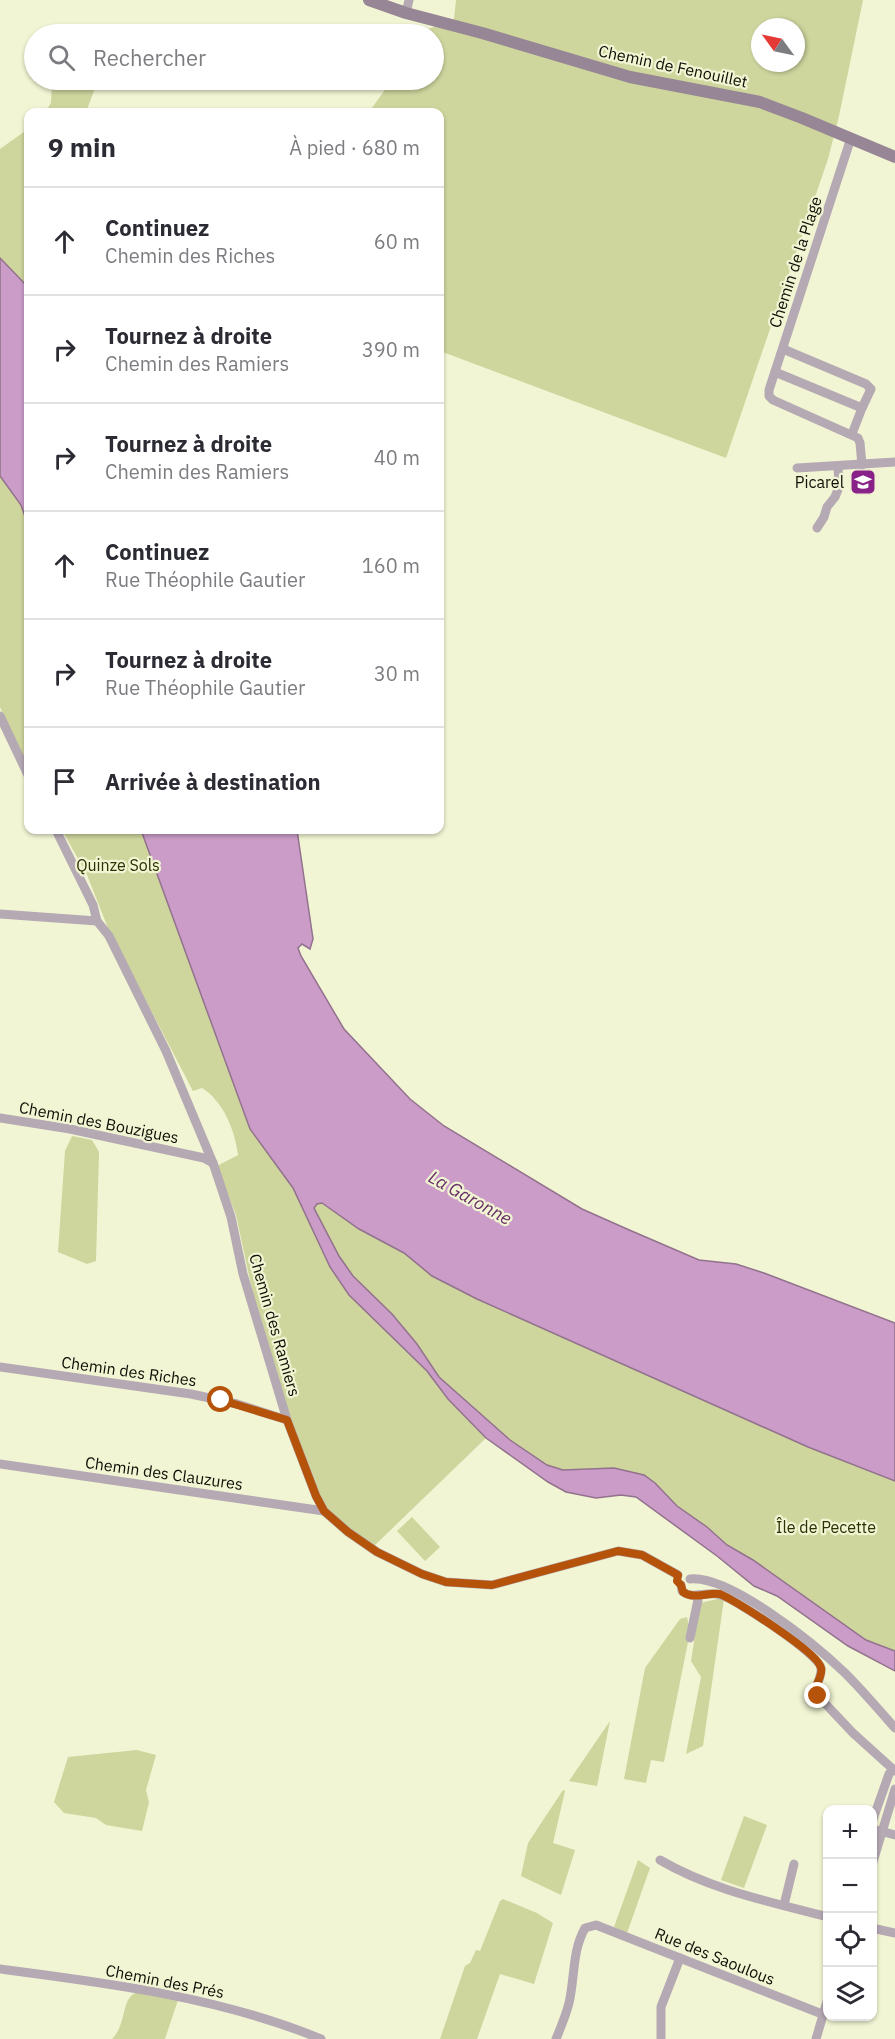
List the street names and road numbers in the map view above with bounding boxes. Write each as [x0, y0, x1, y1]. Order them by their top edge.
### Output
street label: Chemin de Fenouillet [597, 40, 749, 92]
street label: Chemin de la Plage [764, 194, 826, 330]
street label: Chemin des Bouzigues [17, 1097, 181, 1147]
street label: Chemin des Ramiers [245, 1251, 305, 1399]
street label: Chemin des Riches [60, 1352, 198, 1390]
street label: Chemin des Clauzures [84, 1452, 244, 1494]
street label: Rue des Saoulous [652, 1923, 778, 1989]
street label: Chemin des Prés [104, 1960, 226, 2002]

